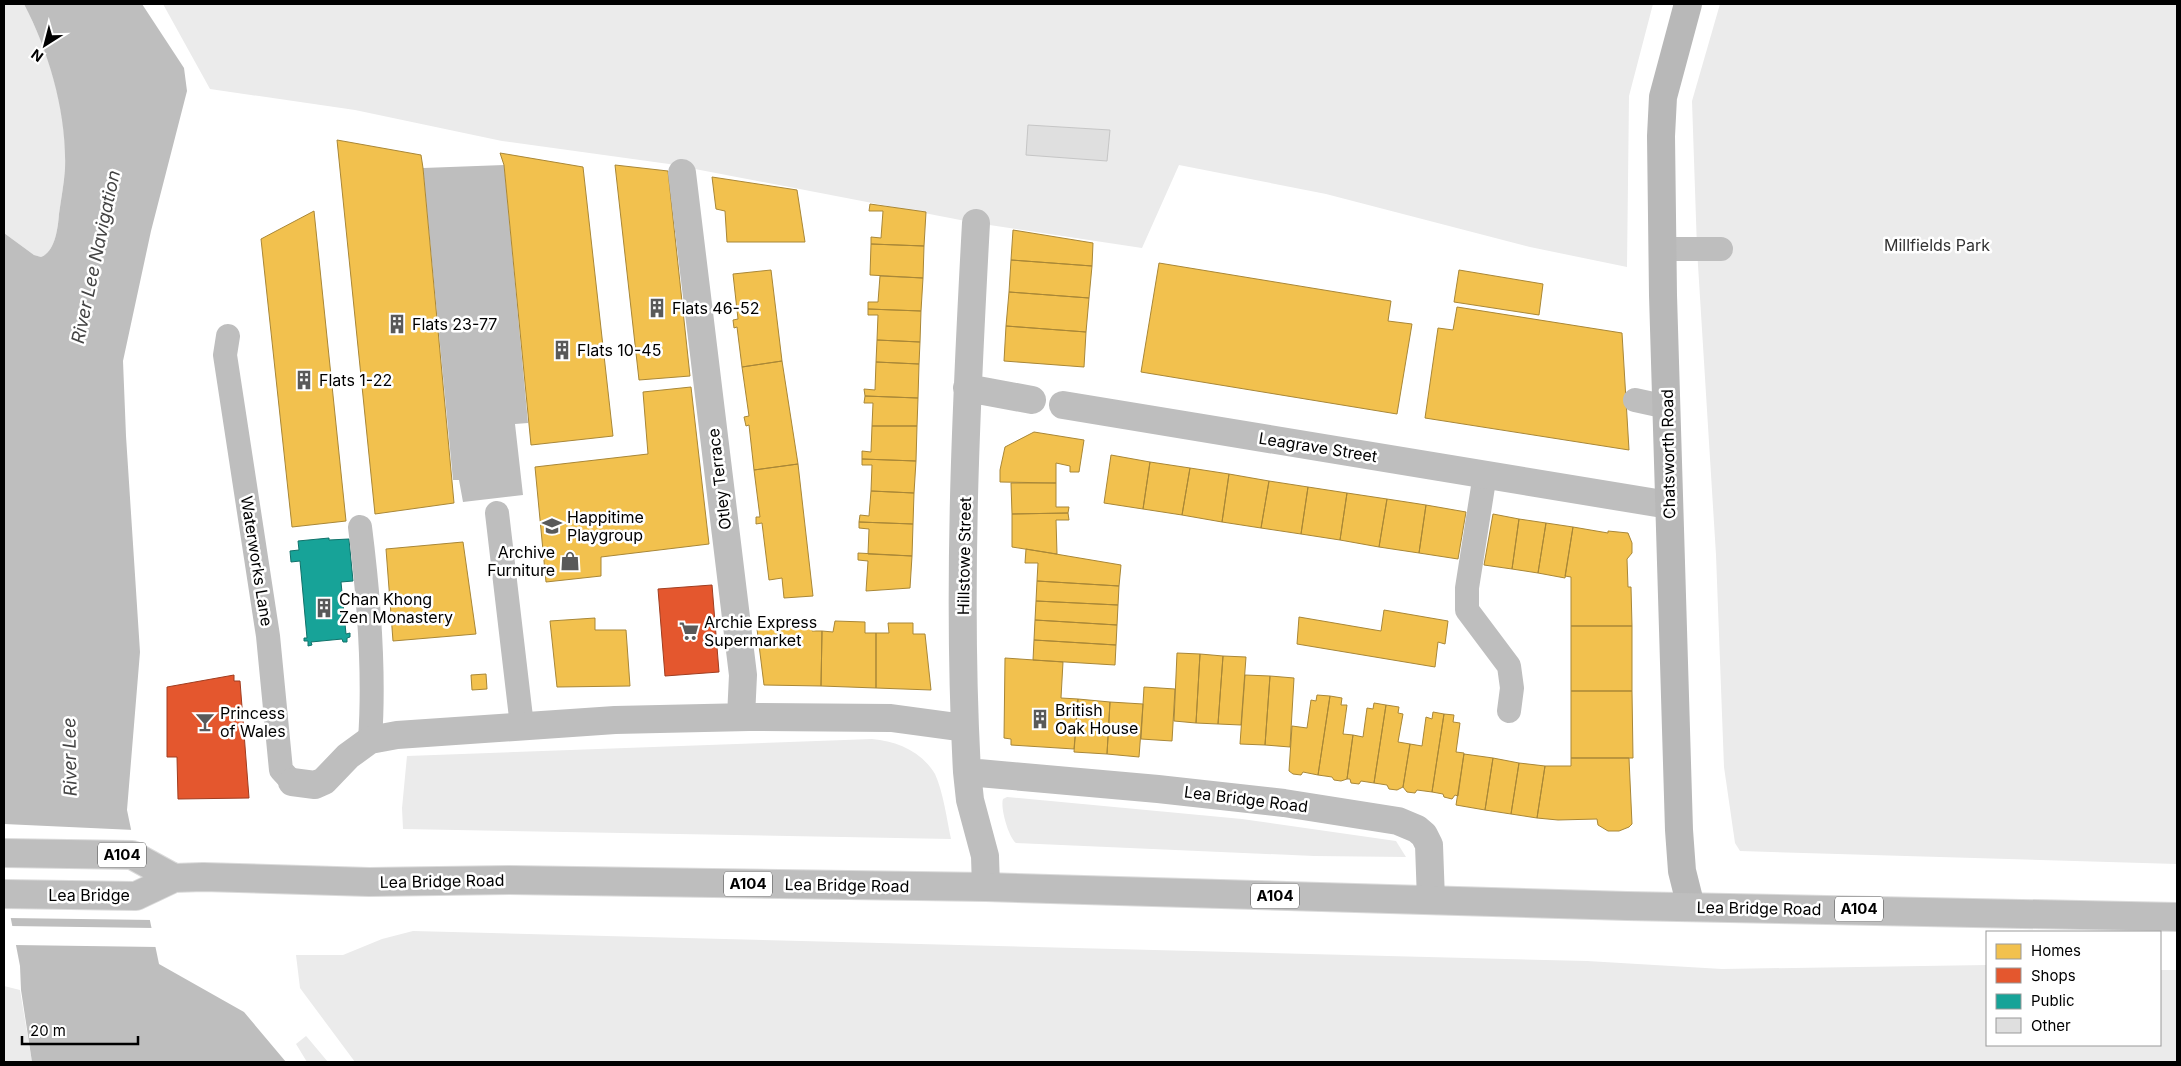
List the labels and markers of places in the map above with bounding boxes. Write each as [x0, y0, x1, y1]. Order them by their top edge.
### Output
building icon: Flats 46-52 [646, 297, 668, 319]
place label: Flats 46-52 [672, 298, 759, 318]
building icon: Flats 23-77 [386, 313, 408, 335]
place label: Flats 23-77 [412, 314, 497, 334]
building icon: Flats 10-45 [551, 339, 573, 361]
place label: Flats 10-45 [577, 340, 661, 360]
building icon: Flats 1-22 [293, 369, 315, 391]
place label: Flats 1-22 [319, 370, 392, 390]
place label: Happitime Playgroup [567, 507, 644, 545]
school or university icon: Happitime Playgroup [541, 515, 563, 537]
place label: Archive Furniture [487, 542, 555, 580]
shop icon: Archive Furniture [559, 550, 581, 572]
place label: Chan Khong Zen Monastery [339, 589, 453, 627]
building icon: Chan Khong Zen Monastery [313, 597, 335, 619]
place label: Archie Express Supermarket [704, 612, 817, 650]
supermarket icon: Archie Express Supermarket [678, 620, 700, 642]
place label: British Oak House [1055, 700, 1138, 738]
place label: Princess of Wales [220, 703, 286, 741]
building icon: British Oak House [1029, 708, 1051, 730]
bar icon: Princess of Wales [194, 711, 216, 733]

